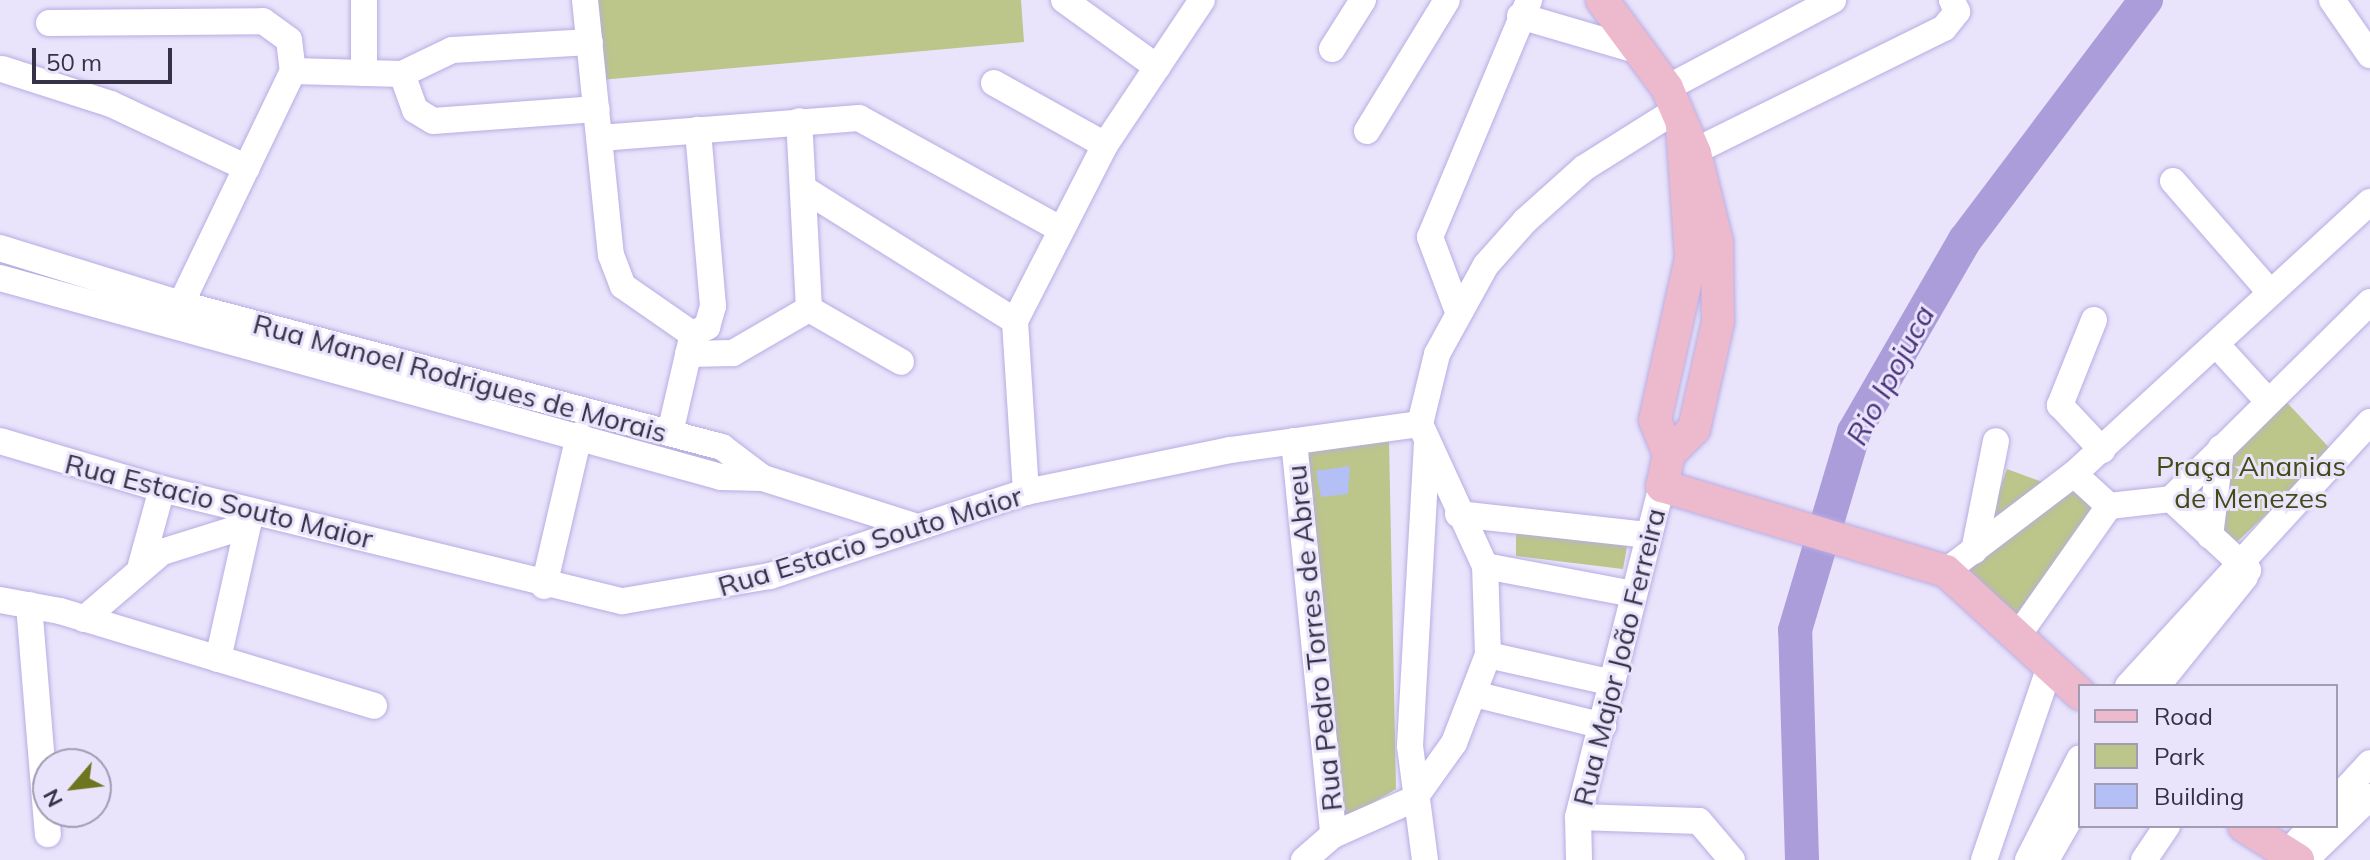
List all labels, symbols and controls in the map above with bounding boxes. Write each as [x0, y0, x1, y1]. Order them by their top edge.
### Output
scale bar [36, 32, 176, 82]
text: 50 m [46, 47, 102, 77]
water label: Rio Ipojuca [1838, 299, 1942, 451]
street label: Rua Manoel Rodrigues de Morais [249, 307, 671, 449]
street label: Rua Estacio Souto Maior [62, 446, 376, 556]
park label: Praça Ananias de Menezes [2156, 449, 2346, 515]
street label: Rua Pedro Torres de Abreu [1279, 463, 1349, 813]
street label: Rua Estacio Souto Maior [714, 479, 1026, 603]
street label: Rua Major João Ferreira [1566, 505, 1672, 809]
legend [2078, 684, 2338, 828]
text: Road [2154, 701, 2213, 731]
text: Park [2154, 741, 2205, 771]
north arrow [32, 748, 112, 828]
text: Building [2154, 781, 2244, 811]
text: N [36, 784, 69, 812]

